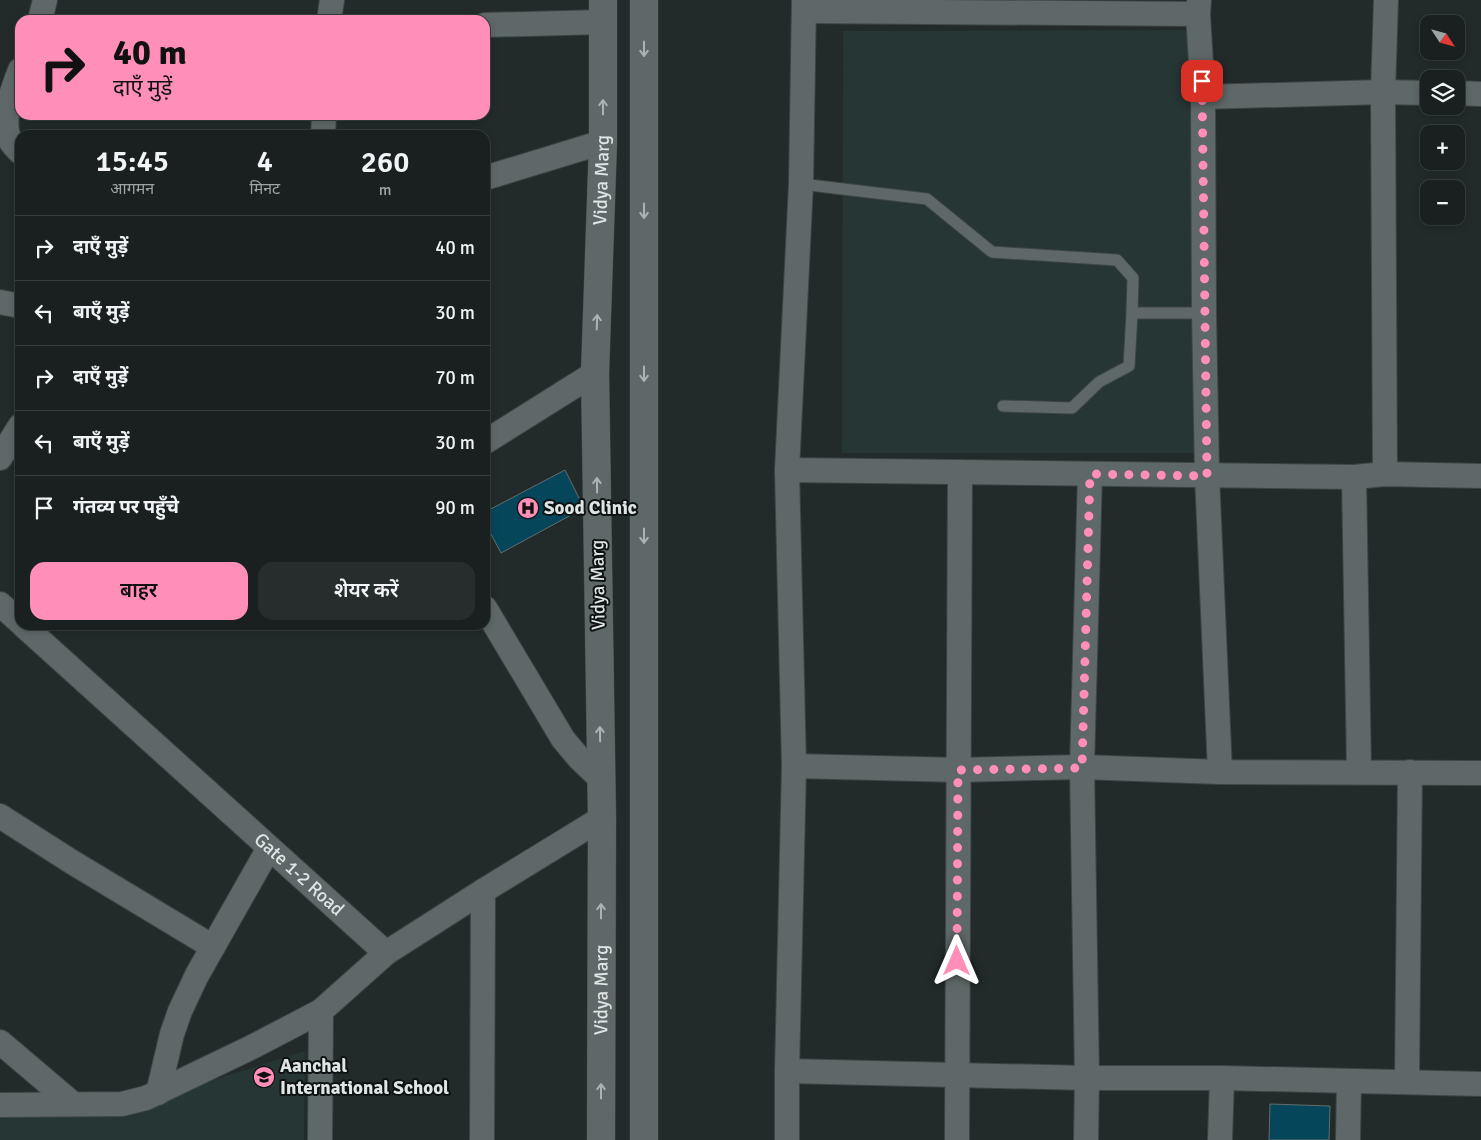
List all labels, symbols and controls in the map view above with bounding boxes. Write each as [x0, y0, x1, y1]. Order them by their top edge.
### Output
north arrow [1420, 15, 1465, 60]
map controls [1420, 15, 1465, 225]
text: 40 m [113, 31, 187, 74]
icon: right [30, 35, 95, 100]
one-way arrow [639, 40, 649, 56]
pin [1181, 60, 1223, 102]
icon: arrive [1188, 67, 1216, 95]
button: layers [1420, 70, 1465, 115]
text: दाएँ मुड़ें [113, 74, 172, 101]
one-way arrow [598, 99, 608, 116]
button: + [1420, 125, 1465, 170]
street label: Vidya Marg [588, 135, 615, 226]
text: 15:45 [96, 143, 169, 180]
text: 4 [257, 143, 273, 180]
text: 260 [361, 144, 409, 181]
text: आगमन [110, 179, 154, 199]
text: मिनट [249, 179, 280, 199]
text: m [379, 180, 391, 200]
button: − [1420, 180, 1465, 225]
one-way arrow [639, 202, 649, 219]
icon: right [30, 234, 58, 262]
text: दाएँ मुड़ें [73, 235, 128, 259]
text: 40 m [435, 236, 475, 260]
icon: left [30, 299, 58, 327]
text: बाएँ मुड़ें [73, 300, 129, 324]
text: 30 m [435, 301, 475, 325]
one-way arrow [592, 314, 601, 330]
icon: right [30, 364, 58, 392]
text: दाएँ मुड़ें [73, 365, 128, 389]
one-way arrow [639, 365, 649, 381]
text: 70 m [435, 366, 475, 390]
icon: left [30, 429, 58, 457]
text: बाएँ मुड़ें [73, 430, 129, 454]
text: 30 m [435, 431, 475, 455]
one-way arrow [592, 477, 602, 493]
icon: arrive [30, 494, 58, 522]
text: गंतव्य पर पहुँचे [73, 495, 179, 519]
text: 90 m [435, 496, 475, 520]
hospital icon: Sood Clinic [516, 496, 540, 520]
place label: Sood Clinic [544, 496, 637, 520]
one-way arrow [639, 528, 649, 544]
street label: Vidya Marg [585, 540, 611, 630]
button: बाहर [30, 562, 248, 620]
button: शेयर करें [258, 562, 475, 620]
one-way arrow [596, 727, 605, 743]
street label: Gate 1-2 Road [249, 828, 349, 921]
one-way arrow [596, 904, 606, 920]
position arrow [930, 934, 982, 986]
street label: Vidya Marg [589, 945, 614, 1035]
place label: Aanchal International School [280, 1054, 449, 1100]
school or university icon: Aanchal International School [252, 1065, 276, 1089]
one-way arrow [596, 1084, 606, 1100]

